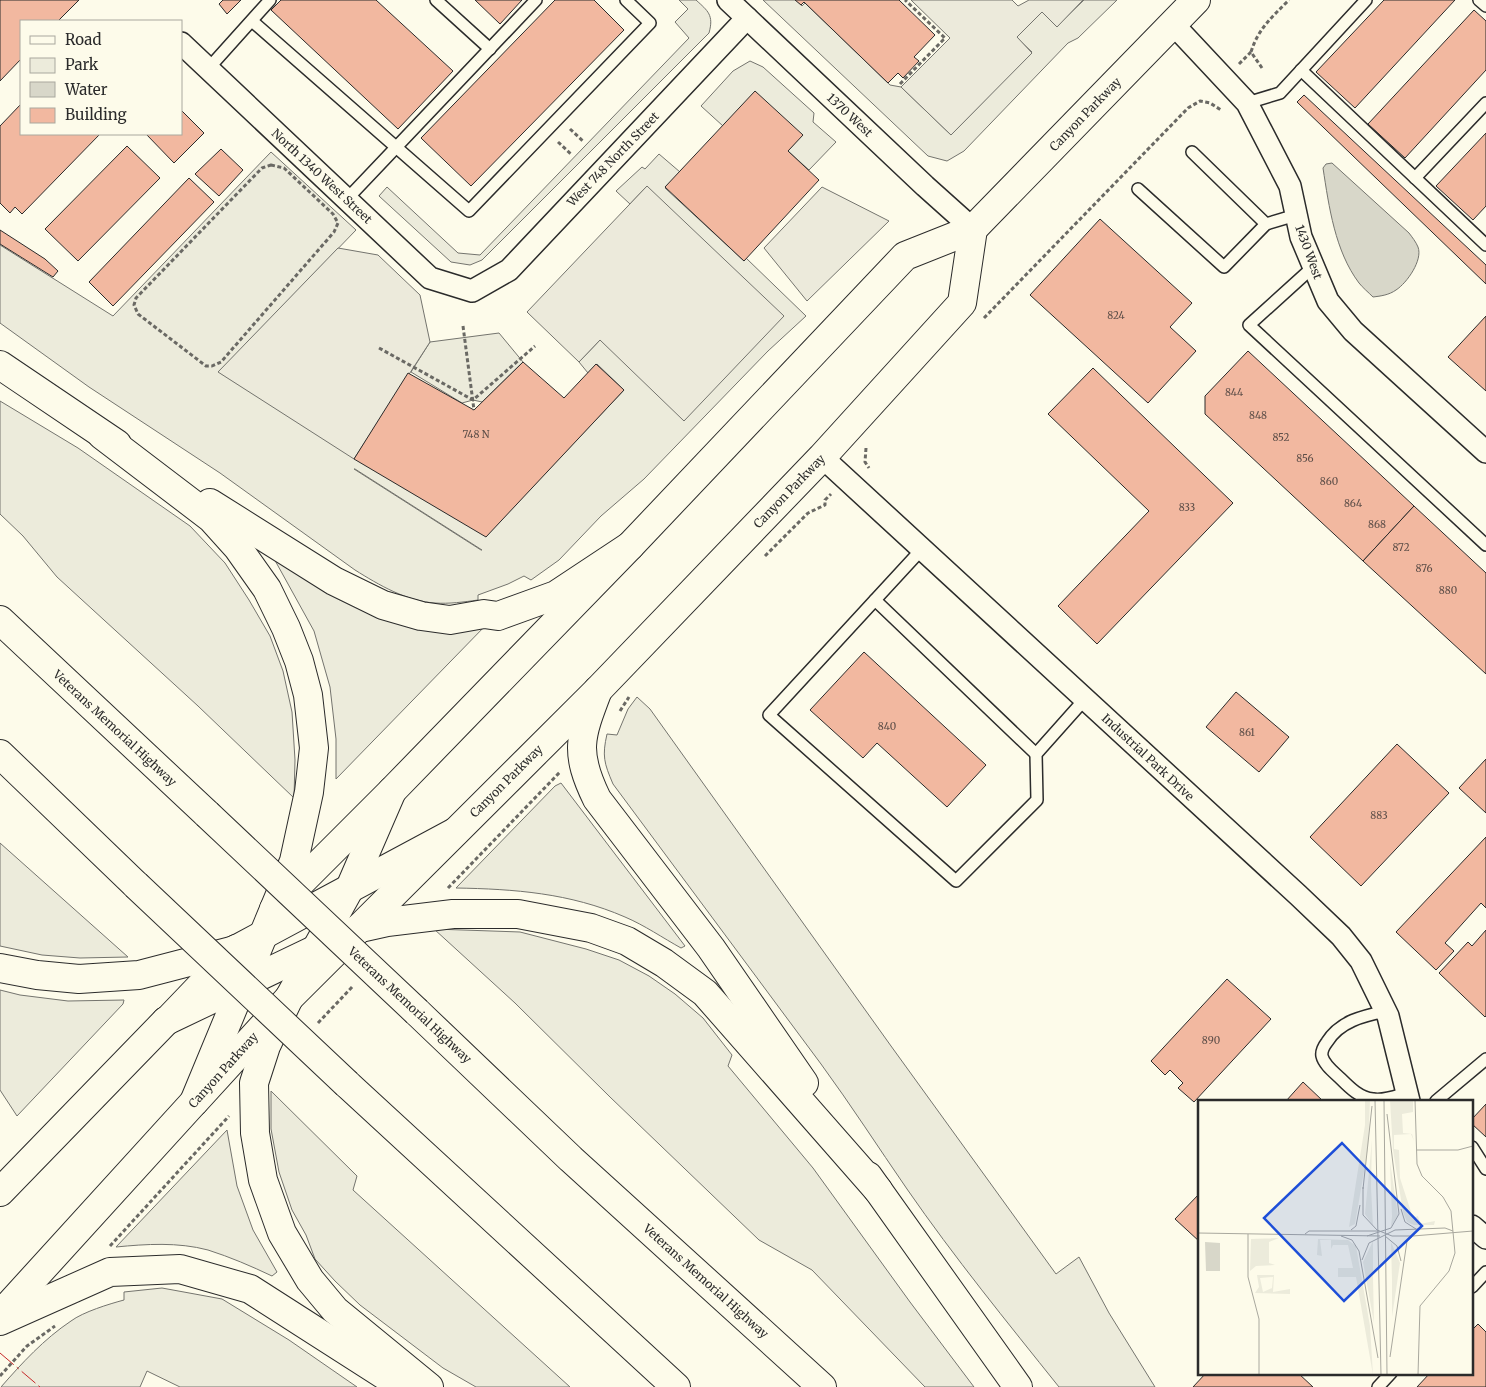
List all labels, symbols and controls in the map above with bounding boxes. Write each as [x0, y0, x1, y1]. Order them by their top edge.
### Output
legend [20, 20, 182, 135]
text: Road [65, 30, 101, 49]
text: Park [65, 55, 99, 74]
street label: Canyon Parkway [1046, 74, 1124, 154]
text: Water [64, 80, 108, 99]
street label: 1370 West [824, 90, 876, 140]
text: Building [65, 105, 127, 124]
street label: West 748 North Street [563, 108, 662, 210]
street label: North 1340 West Street [269, 125, 376, 227]
street label: 1430 West [1292, 223, 1326, 282]
house number: 824 [1107, 309, 1125, 322]
house number: 844 [1225, 386, 1243, 399]
house number: 848 [1249, 409, 1267, 422]
house number: 748 N [462, 428, 490, 441]
house number: 852 [1273, 431, 1290, 444]
street label: Canyon Parkway [750, 451, 828, 531]
house number: 856 [1296, 452, 1314, 465]
house number: 860 [1320, 475, 1338, 488]
house number: 864 [1344, 497, 1362, 510]
house number: 833 [1179, 501, 1196, 514]
house number: 868 [1368, 518, 1386, 531]
house number: 872 [1392, 541, 1410, 554]
house number: 876 [1416, 562, 1432, 575]
house number: 880 [1439, 584, 1457, 597]
street label: Veterans Memorial Highway [49, 666, 180, 789]
street label: Industrial Park Drive [1099, 710, 1197, 804]
house number: 840 [878, 720, 896, 733]
house number: 861 [1239, 726, 1255, 739]
street label: Canyon Parkway [467, 742, 545, 820]
house number: 883 [1370, 809, 1388, 822]
street label: Veterans Memorial Highway [344, 943, 475, 1066]
street label: Canyon Parkway [185, 1029, 261, 1111]
house number: 890 [1202, 1034, 1220, 1047]
inset map [1198, 1100, 1474, 1374]
street label: Veterans Memorial Highway [640, 1220, 772, 1341]

